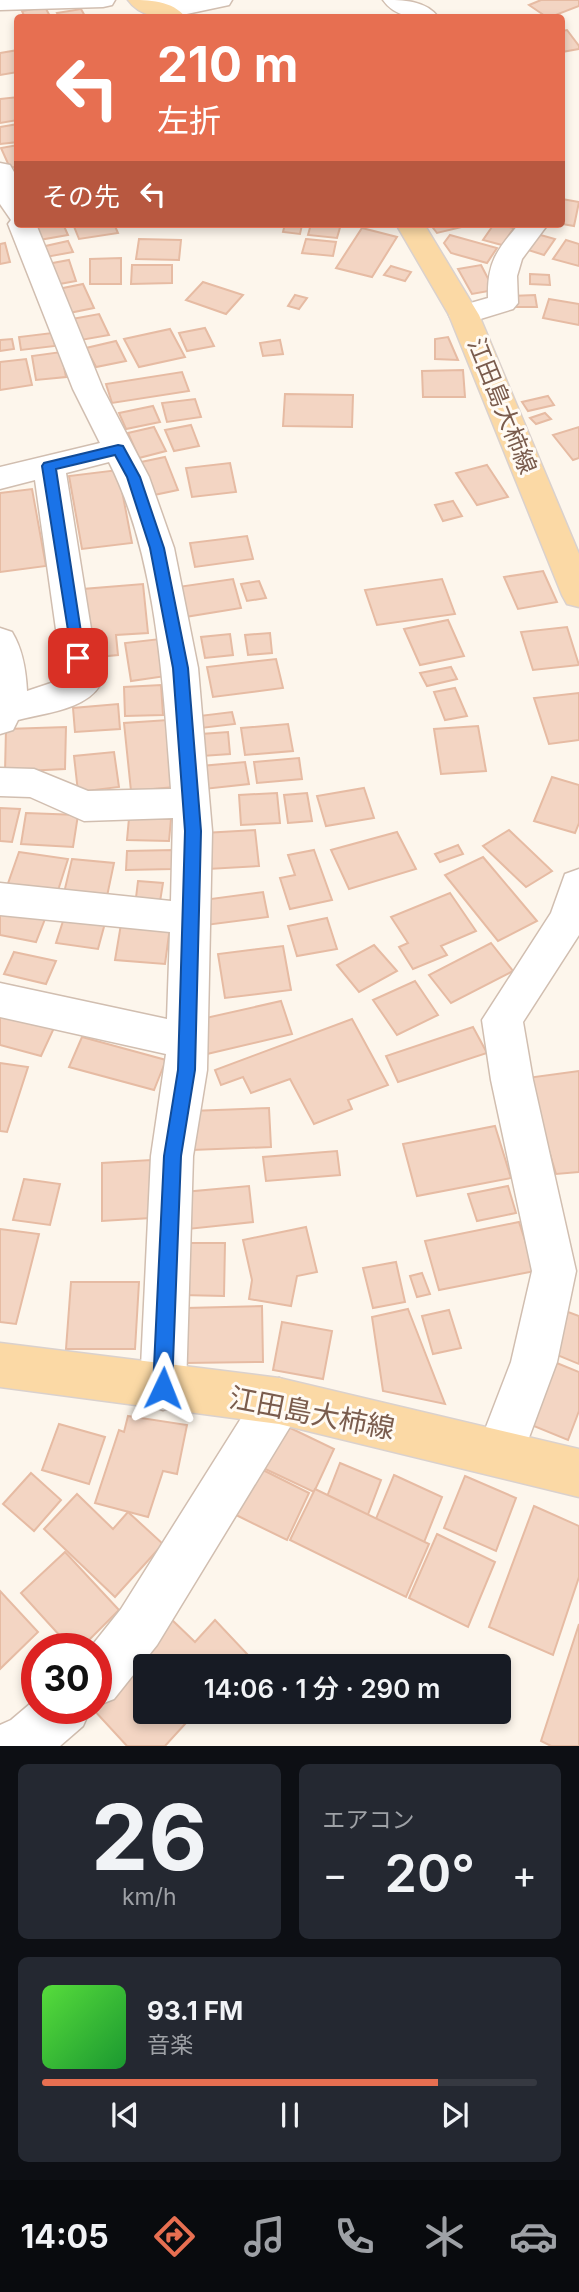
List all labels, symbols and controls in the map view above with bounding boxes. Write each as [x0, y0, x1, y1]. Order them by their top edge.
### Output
text: 210 m [157, 35, 298, 94]
icon: left [42, 42, 133, 133]
text: 左折 [157, 101, 221, 140]
icon: left [134, 175, 172, 213]
text: その先 [42, 181, 120, 212]
street label: 江田島大柿線 [462, 334, 543, 478]
pin [48, 628, 108, 688]
icon: arrive [59, 639, 97, 677]
position arrow [126, 1351, 200, 1425]
street label: 江田島大柿線 [226, 1380, 398, 1446]
speed limit sign: 30 [21, 1633, 112, 1724]
text: 14:06 · 1 分 · 290 m [204, 1673, 440, 1704]
text: 26 [91, 1782, 207, 1892]
text: エアコン [323, 1806, 415, 1834]
text: 20° [384, 1842, 475, 1905]
text: − [323, 1851, 348, 1897]
text: + [512, 1851, 537, 1897]
text: km/h [122, 1883, 177, 1911]
text: 93.1 FM [147, 1995, 243, 2026]
text: 音楽 [147, 2031, 193, 2059]
icon: previous [106, 2096, 144, 2134]
icon: pause [271, 2096, 309, 2134]
icon: next [436, 2096, 474, 2134]
icon: directions [150, 2212, 199, 2261]
icon: music [240, 2212, 289, 2261]
icon: phone [330, 2212, 379, 2261]
icon: climate [420, 2212, 469, 2261]
icon: car [509, 2212, 558, 2261]
text: 14:05 [20, 2217, 109, 2256]

